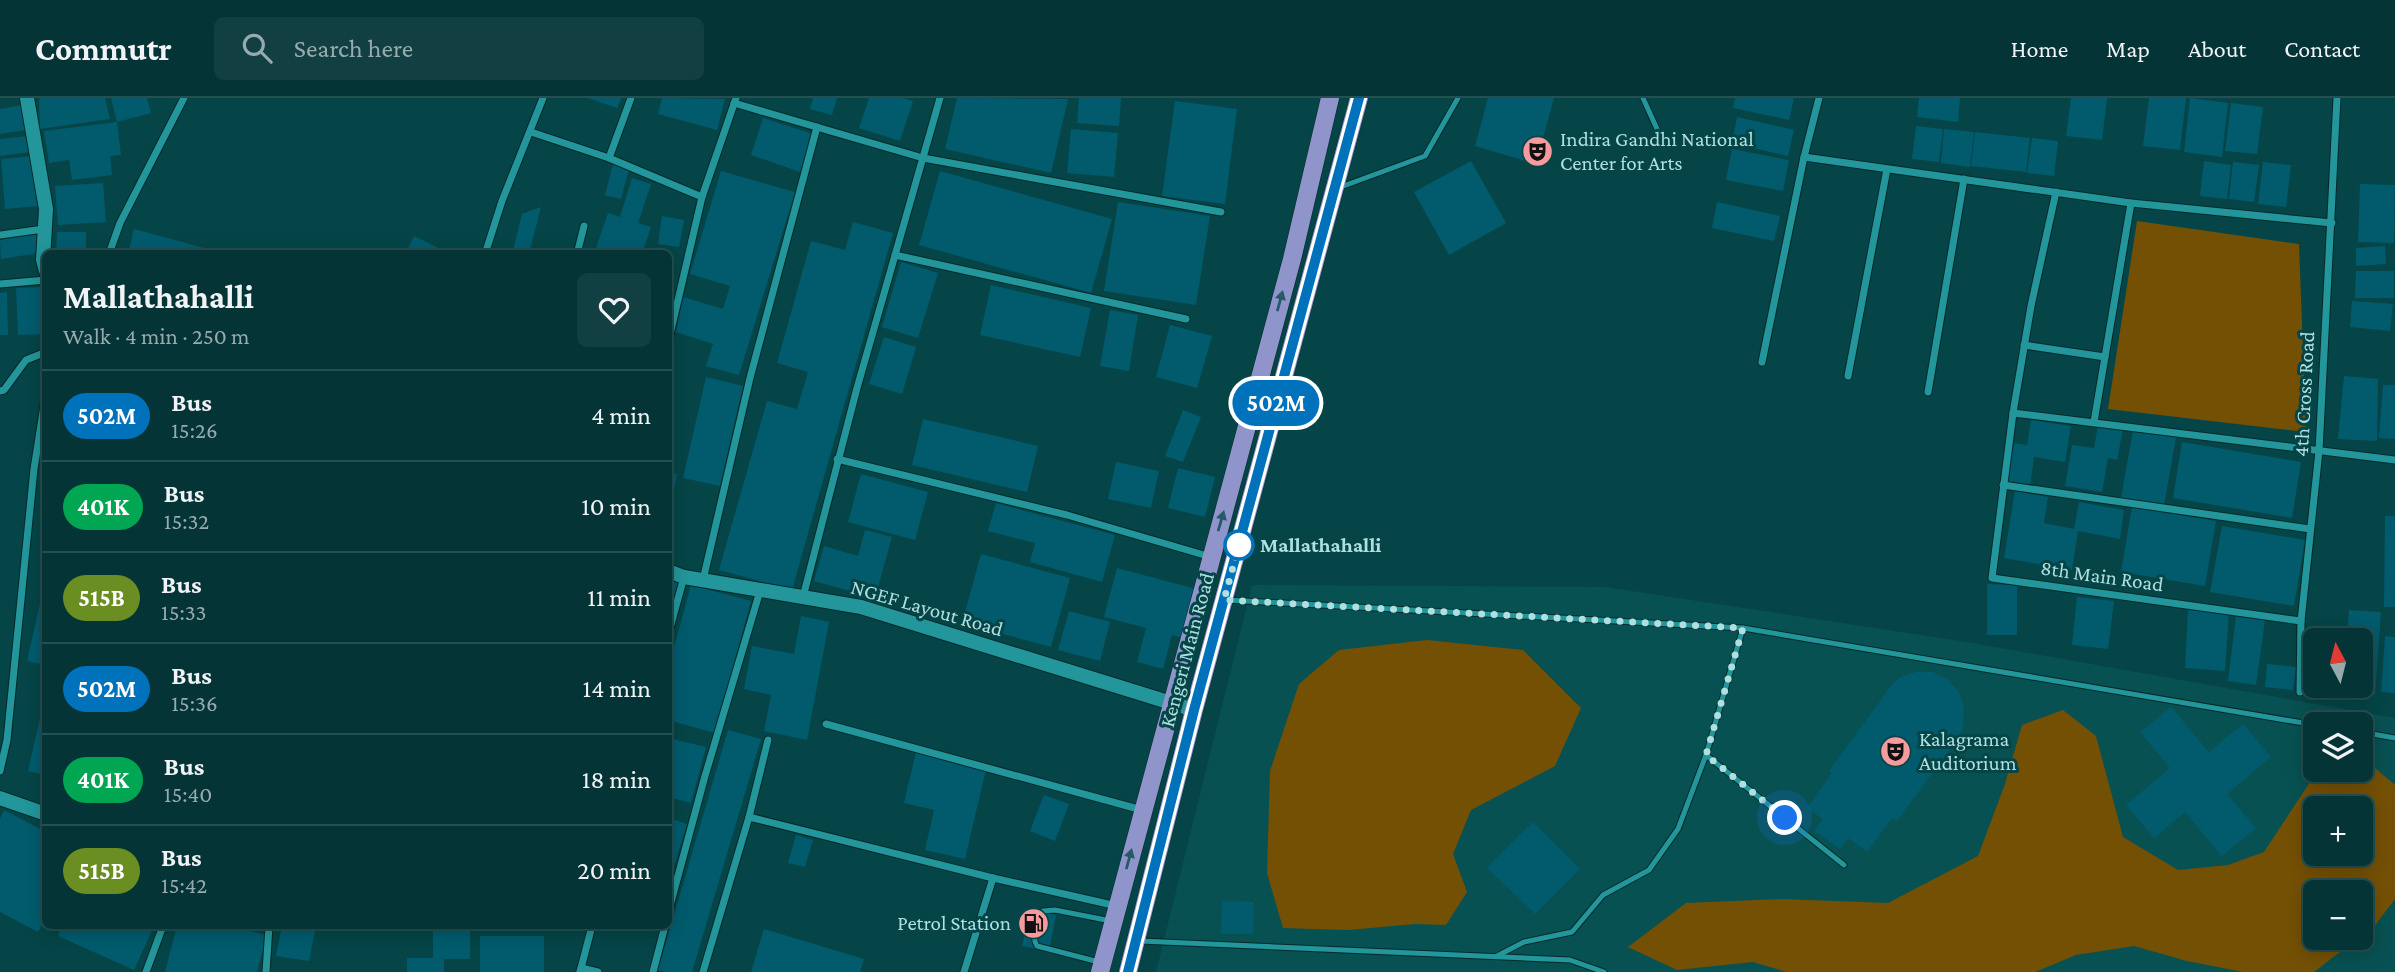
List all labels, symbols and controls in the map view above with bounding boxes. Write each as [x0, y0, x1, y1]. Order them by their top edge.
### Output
search box [214, 17, 704, 80]
icon: search [238, 29, 276, 67]
text: Commutr [35, 30, 172, 67]
text: Search here [294, 34, 413, 63]
text: Home [2011, 35, 2068, 62]
text: Map [2106, 35, 2150, 62]
text: About [2188, 35, 2246, 62]
text: Contact [2284, 35, 2360, 62]
place label: Indira Gandhi National Center for Arts [1560, 127, 1754, 175]
theatre icon: Indira Gandhi National Center for Arts [1520, 134, 1554, 168]
button: heart [577, 273, 651, 347]
text: Mallathahalli [63, 278, 254, 315]
one-way arrow [1276, 290, 1286, 311]
text: Walk · 4 min · 250 m [63, 323, 250, 349]
street label: 4th Cross Road [2289, 331, 2319, 457]
line badge: 502M [1227, 380, 1325, 426]
text: Bus [171, 388, 212, 417]
text: 502M [1246, 389, 1306, 416]
text: 4 min [591, 401, 651, 430]
text: 502M [77, 402, 136, 429]
text: 15:26 [171, 417, 218, 443]
text: Bus [164, 479, 204, 508]
text: 10 min [581, 492, 651, 521]
text: 401K [77, 493, 129, 520]
text: 15:32 [164, 508, 209, 534]
one-way arrow [1216, 510, 1227, 532]
marker: Mallathahalli [1224, 530, 1254, 560]
place label: Mallathahalli [1260, 533, 1381, 557]
street label: 8th Main Road [2039, 556, 2165, 596]
text: Bus [161, 570, 202, 599]
street label: Kengeri Main Road [1155, 570, 1219, 730]
street label: NGEF Layout Road [848, 575, 1006, 641]
text: 11 min [587, 583, 651, 612]
text: 515B [78, 584, 125, 611]
text: 15:33 [161, 599, 206, 625]
north arrow [2303, 628, 2373, 698]
map controls [2303, 628, 2373, 950]
text: Bus [171, 661, 212, 690]
text: 14 min [583, 674, 651, 703]
text: 502M [77, 675, 136, 702]
text: 15:36 [171, 690, 218, 716]
button: layers [2303, 712, 2373, 782]
place label: Kalagrama Auditorium [1919, 727, 2017, 775]
theatre icon: Kalagrama Auditorium [1879, 734, 1913, 768]
text: Bus [164, 752, 204, 781]
text: 18 min [582, 765, 651, 794]
text: 401K [77, 766, 129, 793]
text: 15:40 [164, 781, 212, 807]
button: + [2303, 796, 2373, 866]
your location [1767, 800, 1802, 835]
text: Bus [161, 843, 202, 872]
one-way arrow [1124, 847, 1135, 869]
text: 20 min [577, 856, 651, 885]
text: 515B [78, 857, 125, 884]
text: 15:42 [161, 872, 207, 898]
button: − [2303, 880, 2373, 950]
fuel station icon: Petrol Station [1017, 906, 1051, 940]
place label: Petrol Station [897, 911, 1011, 935]

